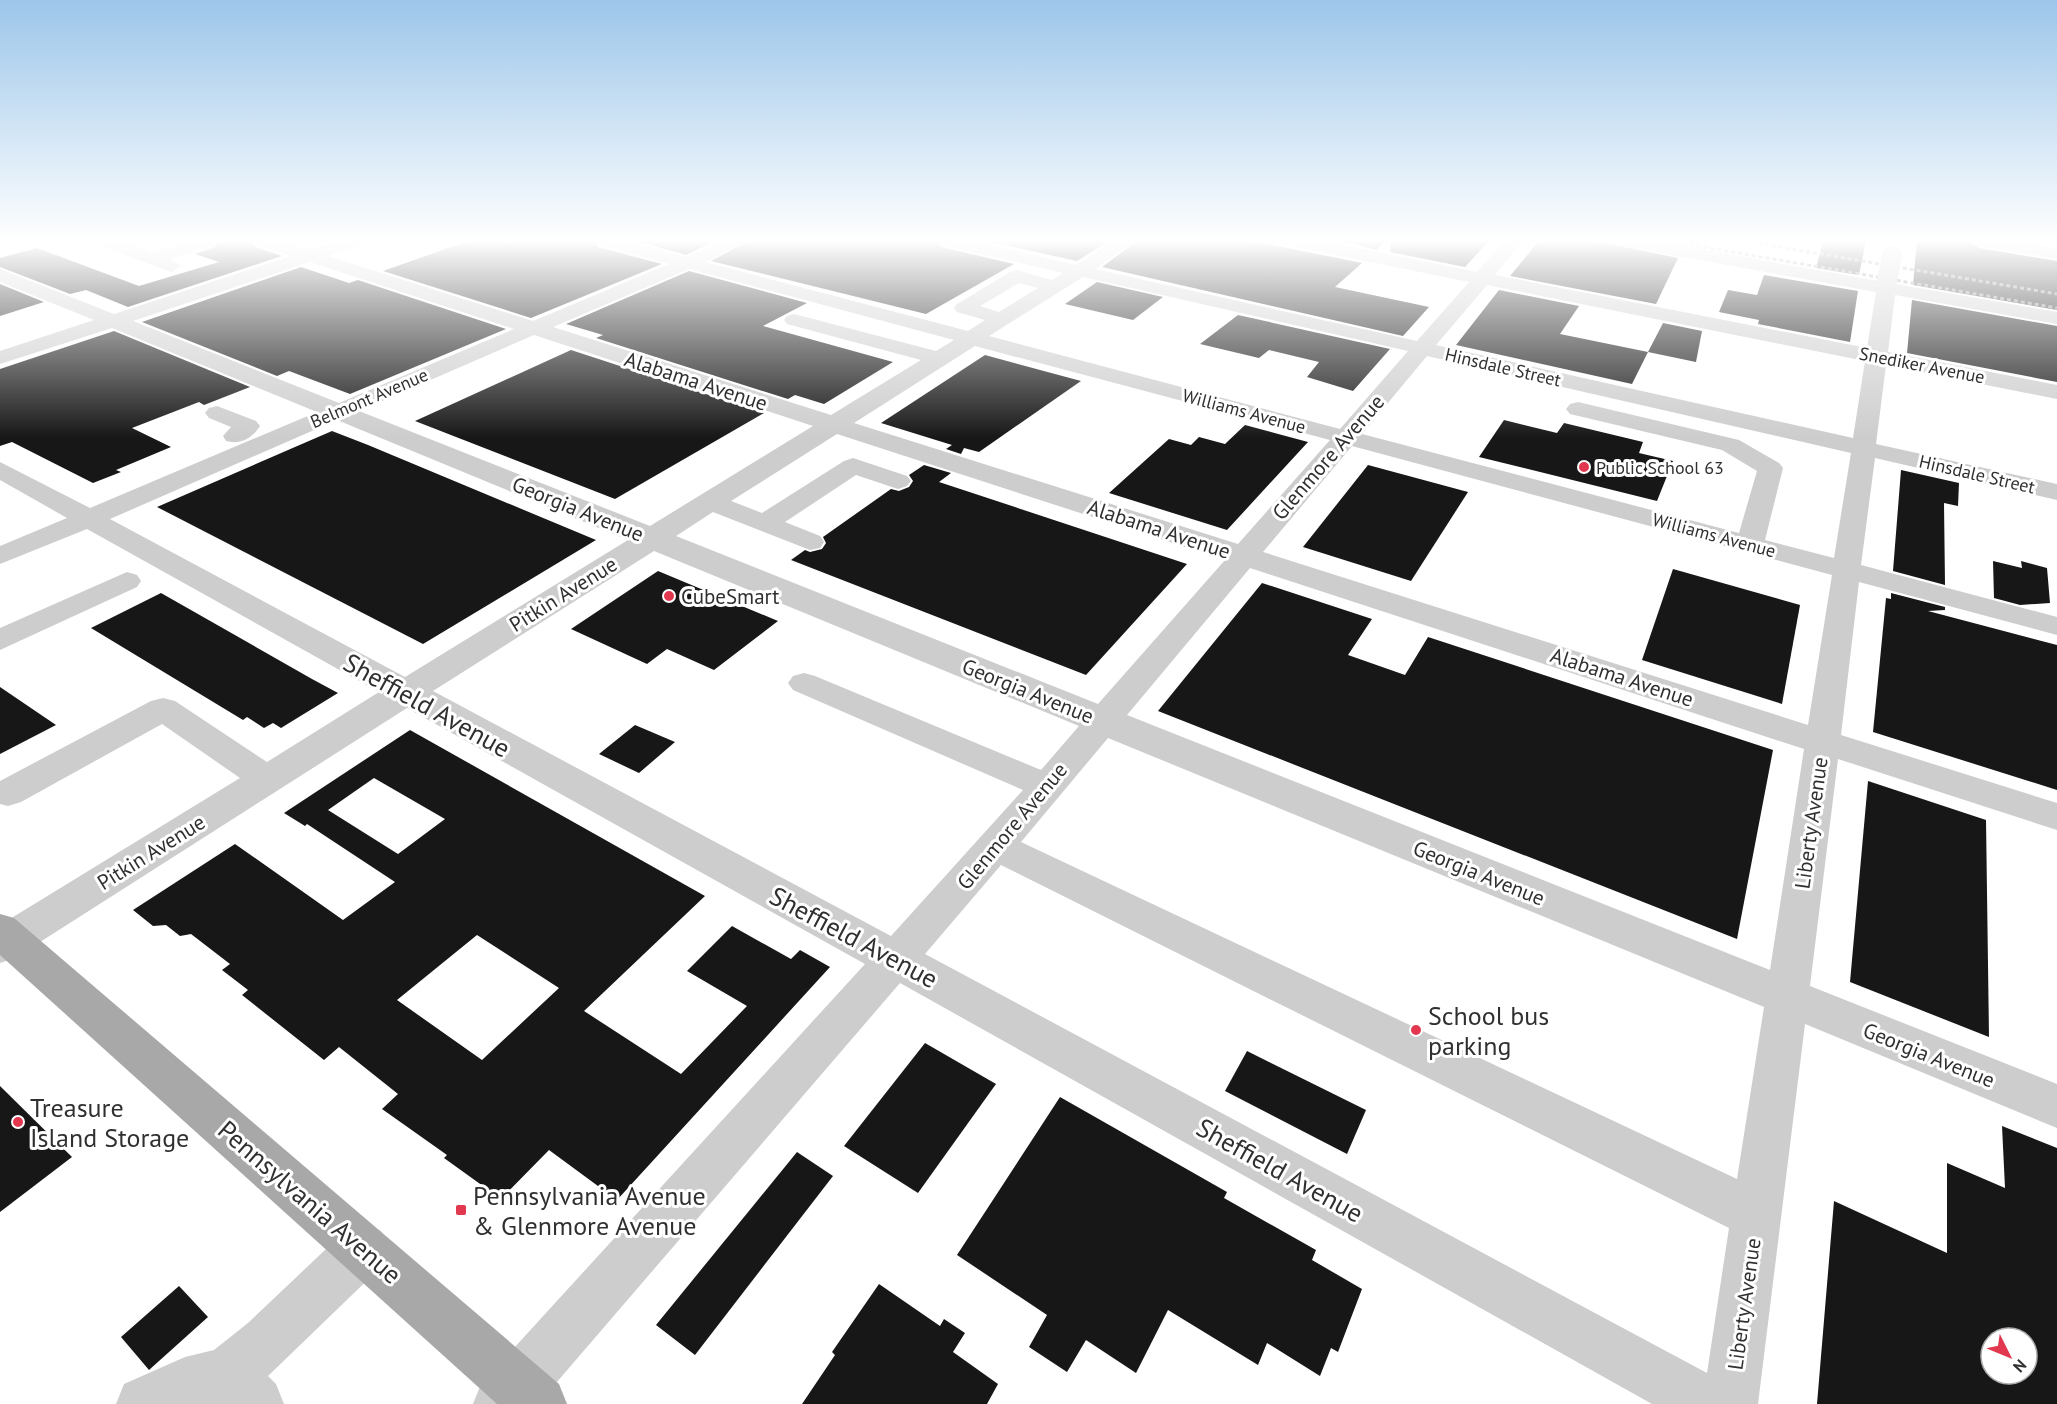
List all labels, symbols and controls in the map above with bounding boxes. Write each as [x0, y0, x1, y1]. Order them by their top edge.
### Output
street label: Snediker Avenue [1857, 342, 1987, 388]
street label: Hinsdale Street [1443, 343, 1563, 391]
street label: Alabama Avenue [621, 345, 771, 417]
street label: Belmont Avenue [307, 363, 431, 433]
street label: Williams Avenue [1180, 384, 1308, 438]
street label: Glenmore Avenue [1266, 389, 1390, 525]
street label: Hinsdale Street [1917, 450, 2037, 498]
place label: Public School 63 [1596, 456, 1724, 479]
marker: Public School 63 [1577, 460, 1591, 474]
street label: Georgia Avenue [508, 470, 648, 548]
street label: Alabama Avenue [1084, 493, 1234, 565]
street label: Williams Avenue [1650, 508, 1778, 562]
street label: Pitkin Avenue [504, 550, 622, 638]
place label: CubeSmart [681, 583, 779, 610]
marker: CubeSmart [662, 589, 676, 603]
street label: Alabama Avenue [1547, 641, 1697, 713]
street label: Sheffield Avenue [338, 646, 516, 764]
street label: Georgia Avenue [958, 652, 1098, 730]
street label: Liberty Avenue [1788, 755, 1834, 891]
street label: Glenmore Avenue [951, 757, 1073, 895]
street label: Pitkin Avenue [92, 808, 210, 896]
street label: Georgia Avenue [1409, 834, 1549, 912]
street label: Sheffield Avenue [764, 879, 944, 995]
place label: School bus parking [1428, 999, 1549, 1062]
street label: Georgia Avenue [1859, 1016, 1999, 1094]
marker: School bus parking [1409, 1023, 1423, 1037]
place label: Treasure Island Storage [30, 1091, 189, 1154]
street label: Sheffield Avenue [1191, 1111, 1369, 1229]
street label: Pennsylvania Avenue [211, 1113, 409, 1291]
marker: Treasure Island Storage [11, 1115, 25, 1129]
place label: Pennsylvania Avenue & Glenmore Avenue [473, 1179, 706, 1242]
marker: Pennsylvania Avenue & Glenmore Avenue [454, 1203, 468, 1217]
street label: Liberty Avenue [1721, 1236, 1767, 1372]
north arrow [1979, 1326, 2039, 1386]
text: N [2009, 1356, 2031, 1377]

